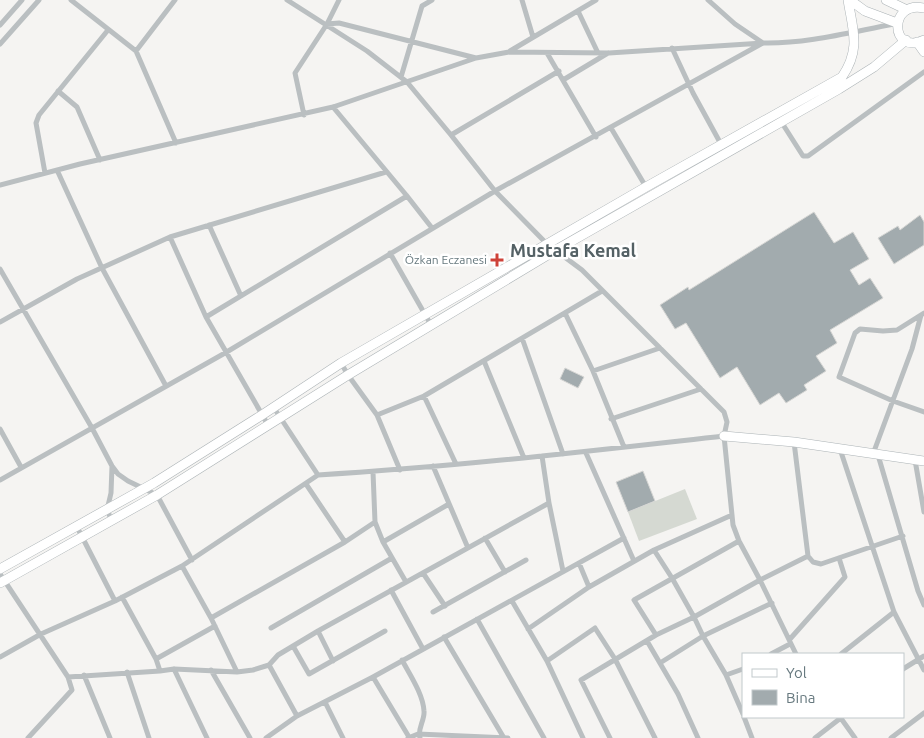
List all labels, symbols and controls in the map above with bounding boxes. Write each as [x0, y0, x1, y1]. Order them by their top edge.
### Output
district label: Mustafa Kemal [510, 240, 637, 260]
place label: Özkan Eczanesi [405, 253, 487, 266]
marker: Özkan Eczanesi [491, 254, 503, 266]
legend [742, 653, 904, 718]
text: Yol [786, 664, 807, 681]
text: Bina [786, 689, 815, 706]

